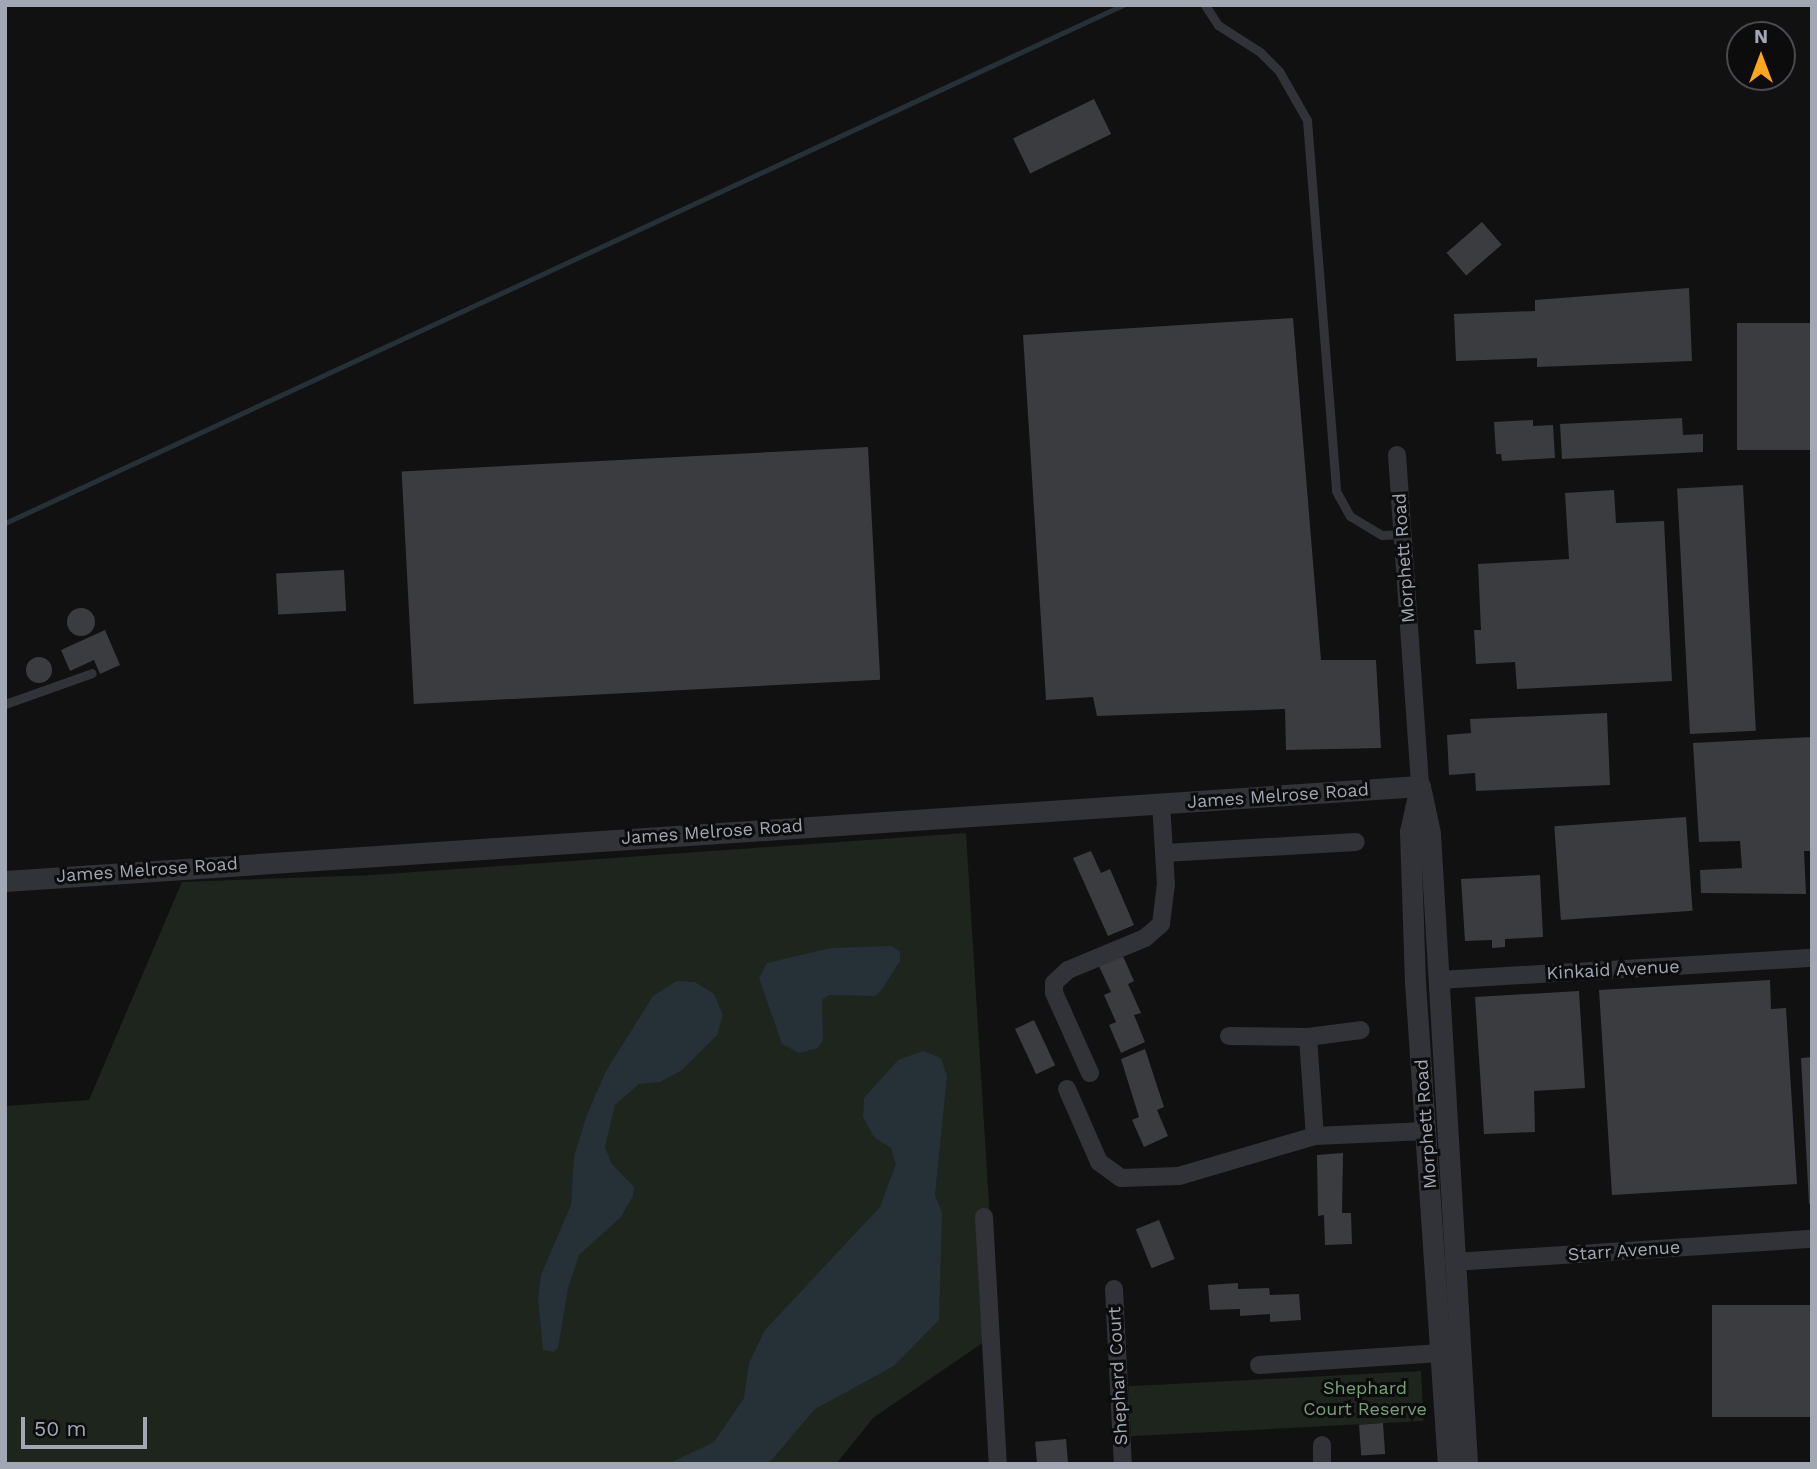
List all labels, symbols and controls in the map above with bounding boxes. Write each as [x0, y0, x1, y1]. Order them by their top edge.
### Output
north arrow [1726, 21, 1796, 91]
text: N [1754, 25, 1768, 48]
street label: Morphett Road [1389, 492, 1419, 624]
street label: James Melrose Road [1186, 779, 1370, 813]
street label: James Melrose Road [620, 815, 804, 849]
street label: James Melrose Road [55, 853, 239, 887]
street label: Kinkaid Avenue [1546, 956, 1680, 984]
street label: Morphett Road [1411, 1058, 1441, 1190]
street label: Starr Avenue [1567, 1236, 1681, 1266]
street label: Shephard Court [1104, 1306, 1132, 1446]
park label: Shephard Court Reserve [1303, 1378, 1427, 1420]
scale bar [24, 1402, 150, 1446]
text: 50 m [34, 1416, 86, 1441]

